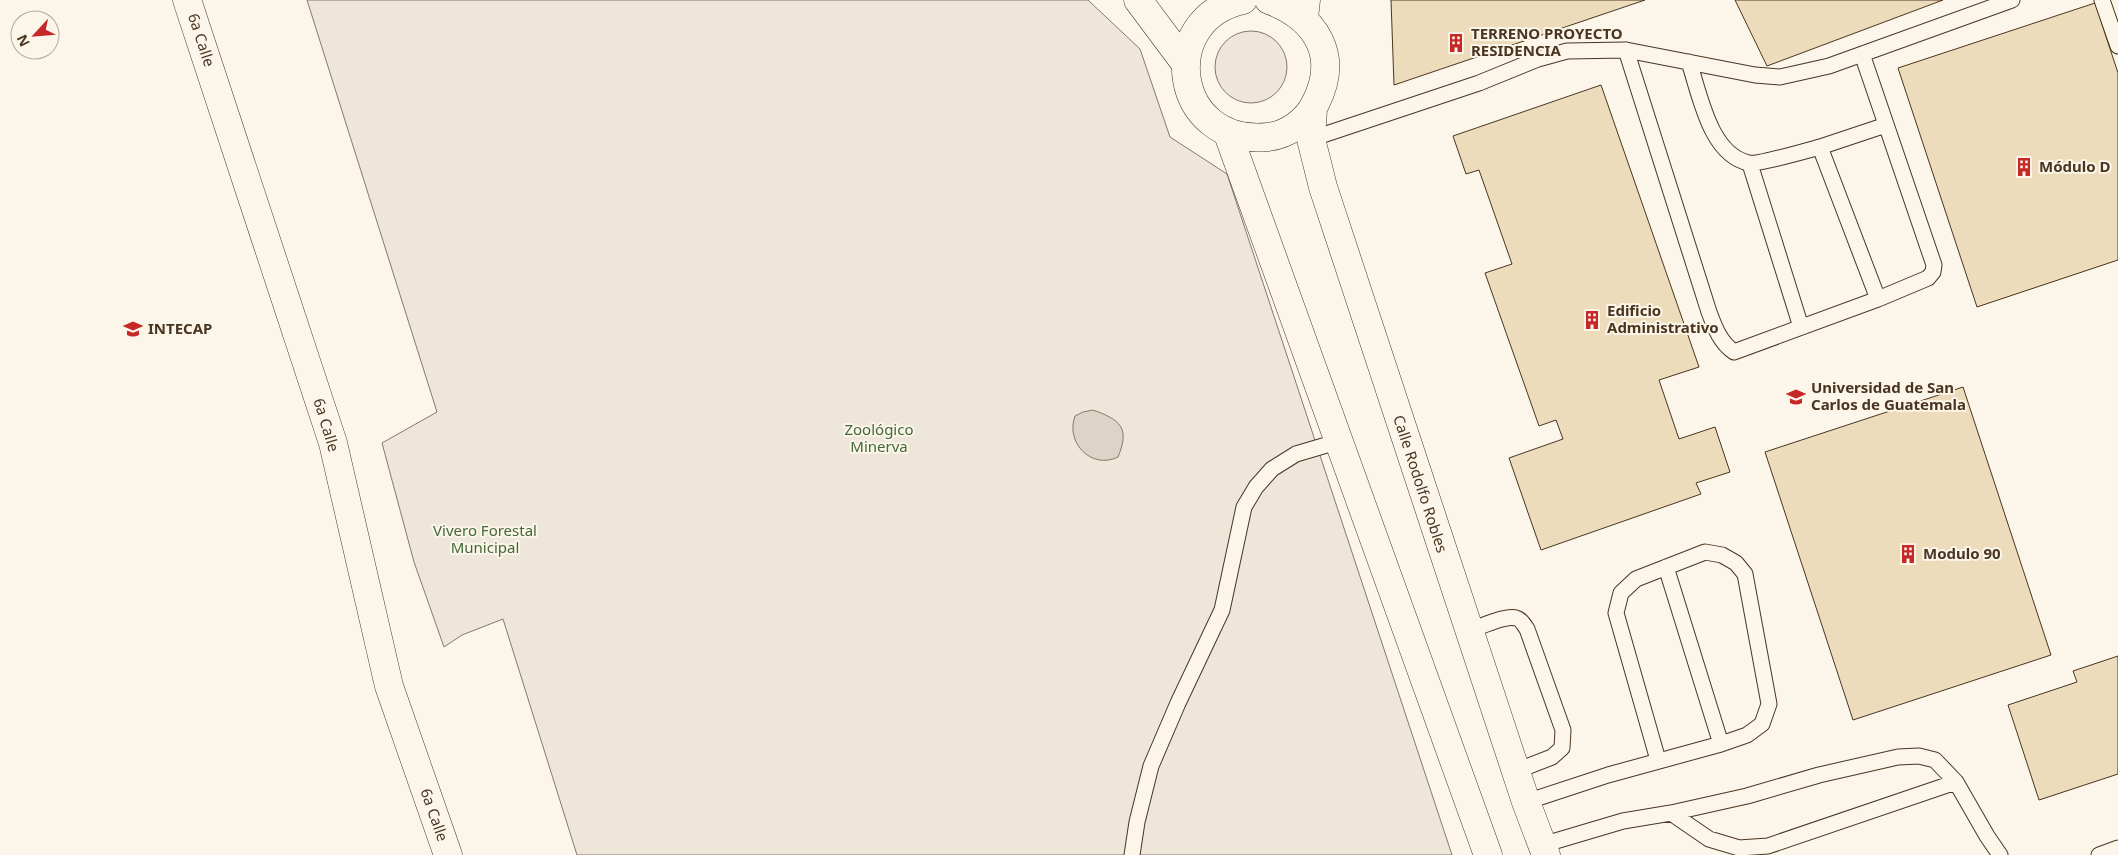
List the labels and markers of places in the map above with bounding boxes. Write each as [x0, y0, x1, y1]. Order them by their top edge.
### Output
place label: TERRENO PROYECTO RESIDENCIA [1471, 23, 1623, 60]
building icon: TERRENO PROYECTO RESIDENCIA [1445, 32, 1467, 54]
building icon: Módulo D [2013, 156, 2035, 178]
place label: Módulo D [2039, 156, 2110, 176]
place label: Edificio Administrativo [1607, 300, 1719, 337]
building icon: Edificio Administrativo [1581, 309, 1603, 331]
school or university icon: INTECAP [122, 318, 144, 340]
place label: INTECAP [148, 318, 212, 338]
place label: Universidad de San Carlos de Guatemala [1811, 377, 1966, 414]
school or university icon: Universidad de San Carlos de Guatemala [1785, 386, 1807, 408]
building icon: Modulo 90 [1897, 543, 1919, 565]
place label: Modulo 90 [1923, 543, 2001, 563]

